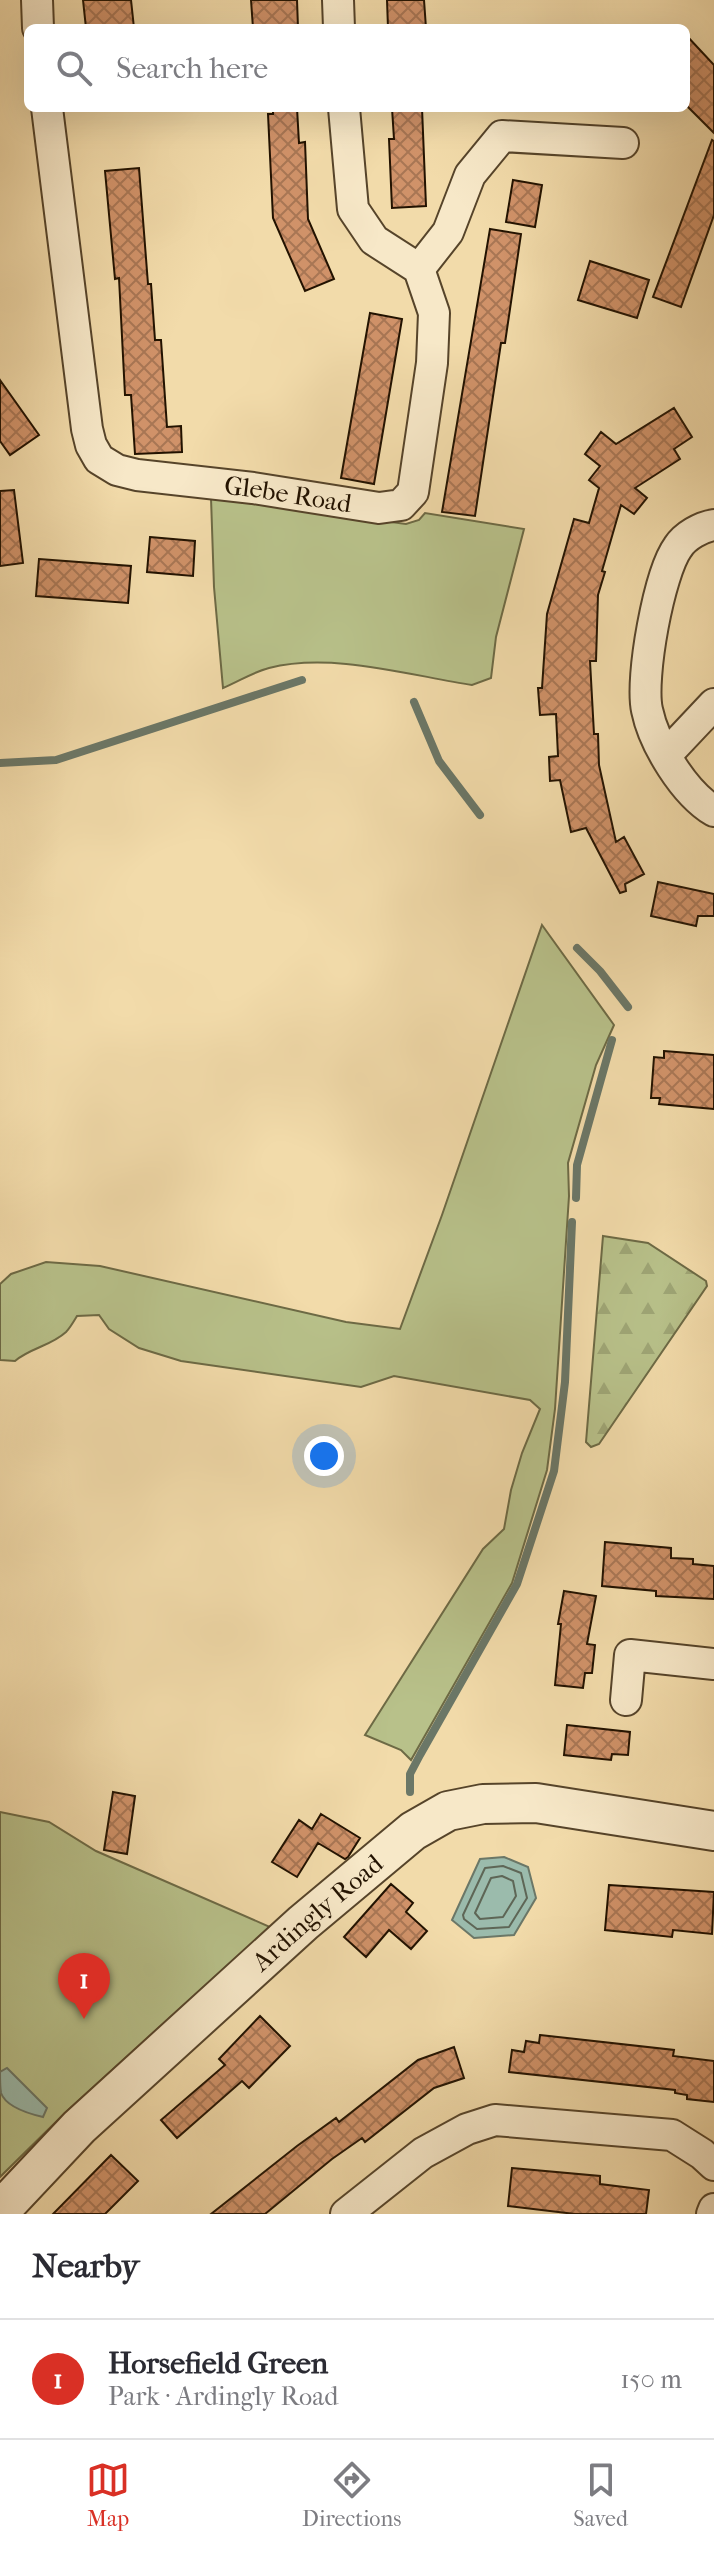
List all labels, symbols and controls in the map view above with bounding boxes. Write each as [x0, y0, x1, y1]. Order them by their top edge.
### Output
search box [24, 24, 690, 112]
icon: search [52, 46, 96, 90]
text: Search here [116, 51, 268, 86]
street label: Glebe Road [223, 469, 355, 519]
your location [304, 1436, 344, 1476]
street label: Ardingly Road [245, 1847, 389, 1978]
pin: 1 [58, 1953, 110, 2019]
text: Nearby [32, 2246, 139, 2286]
text: Horsefield Green [108, 2346, 328, 2381]
text: 1 [53, 2364, 63, 2395]
text: 150 m [620, 2364, 682, 2395]
text: Park · Ardingly Road [108, 2381, 338, 2412]
tab: Map [86, 2458, 130, 2532]
tab: Directions [302, 2458, 401, 2532]
tab: Saved [573, 2458, 628, 2532]

